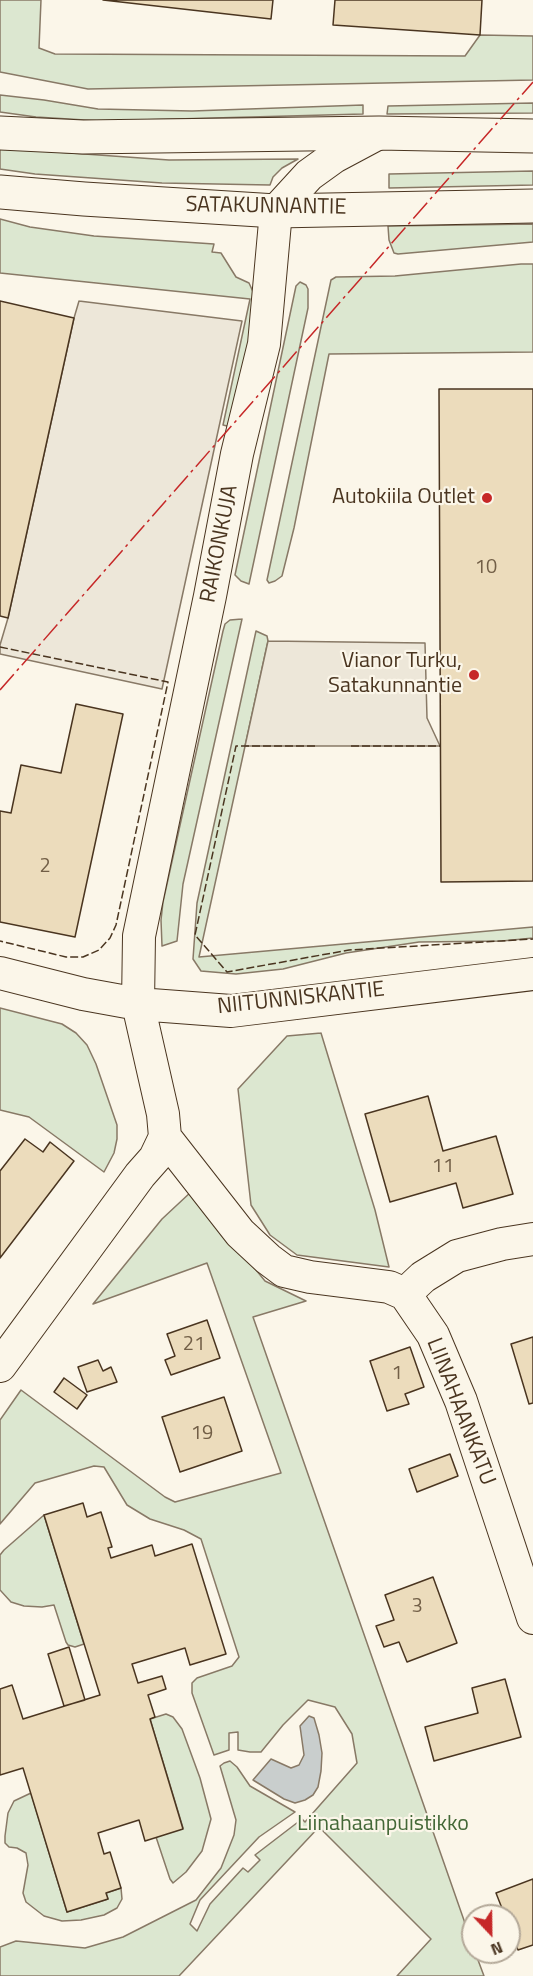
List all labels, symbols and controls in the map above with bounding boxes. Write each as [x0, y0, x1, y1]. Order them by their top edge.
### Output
street label: SATAKUNNANTIE [185, 192, 347, 222]
street label: RAIKONKUJA [196, 483, 244, 605]
place label: Autokiila Outlet [332, 485, 475, 511]
marker: Autokiila Outlet [480, 491, 494, 505]
house number: 10 [475, 556, 497, 580]
place label: Vianor Turku, Satakunnantie [328, 649, 462, 700]
marker: Vianor Turku, Satakunnantie [467, 668, 481, 682]
house number: 2 [39, 855, 51, 879]
street label: NIITUNNISKANTIE [216, 977, 386, 1021]
house number: 11 [432, 1155, 454, 1179]
house number: 21 [183, 1333, 205, 1357]
street label: LIINAHAANKATU [420, 1335, 500, 1489]
house number: 1 [391, 1362, 403, 1386]
house number: 19 [191, 1422, 213, 1446]
house number: 3 [411, 1595, 423, 1619]
park label: Liinahaanpuistikko [297, 1812, 469, 1838]
north arrow [461, 1904, 521, 1964]
text: N [487, 1936, 507, 1962]

